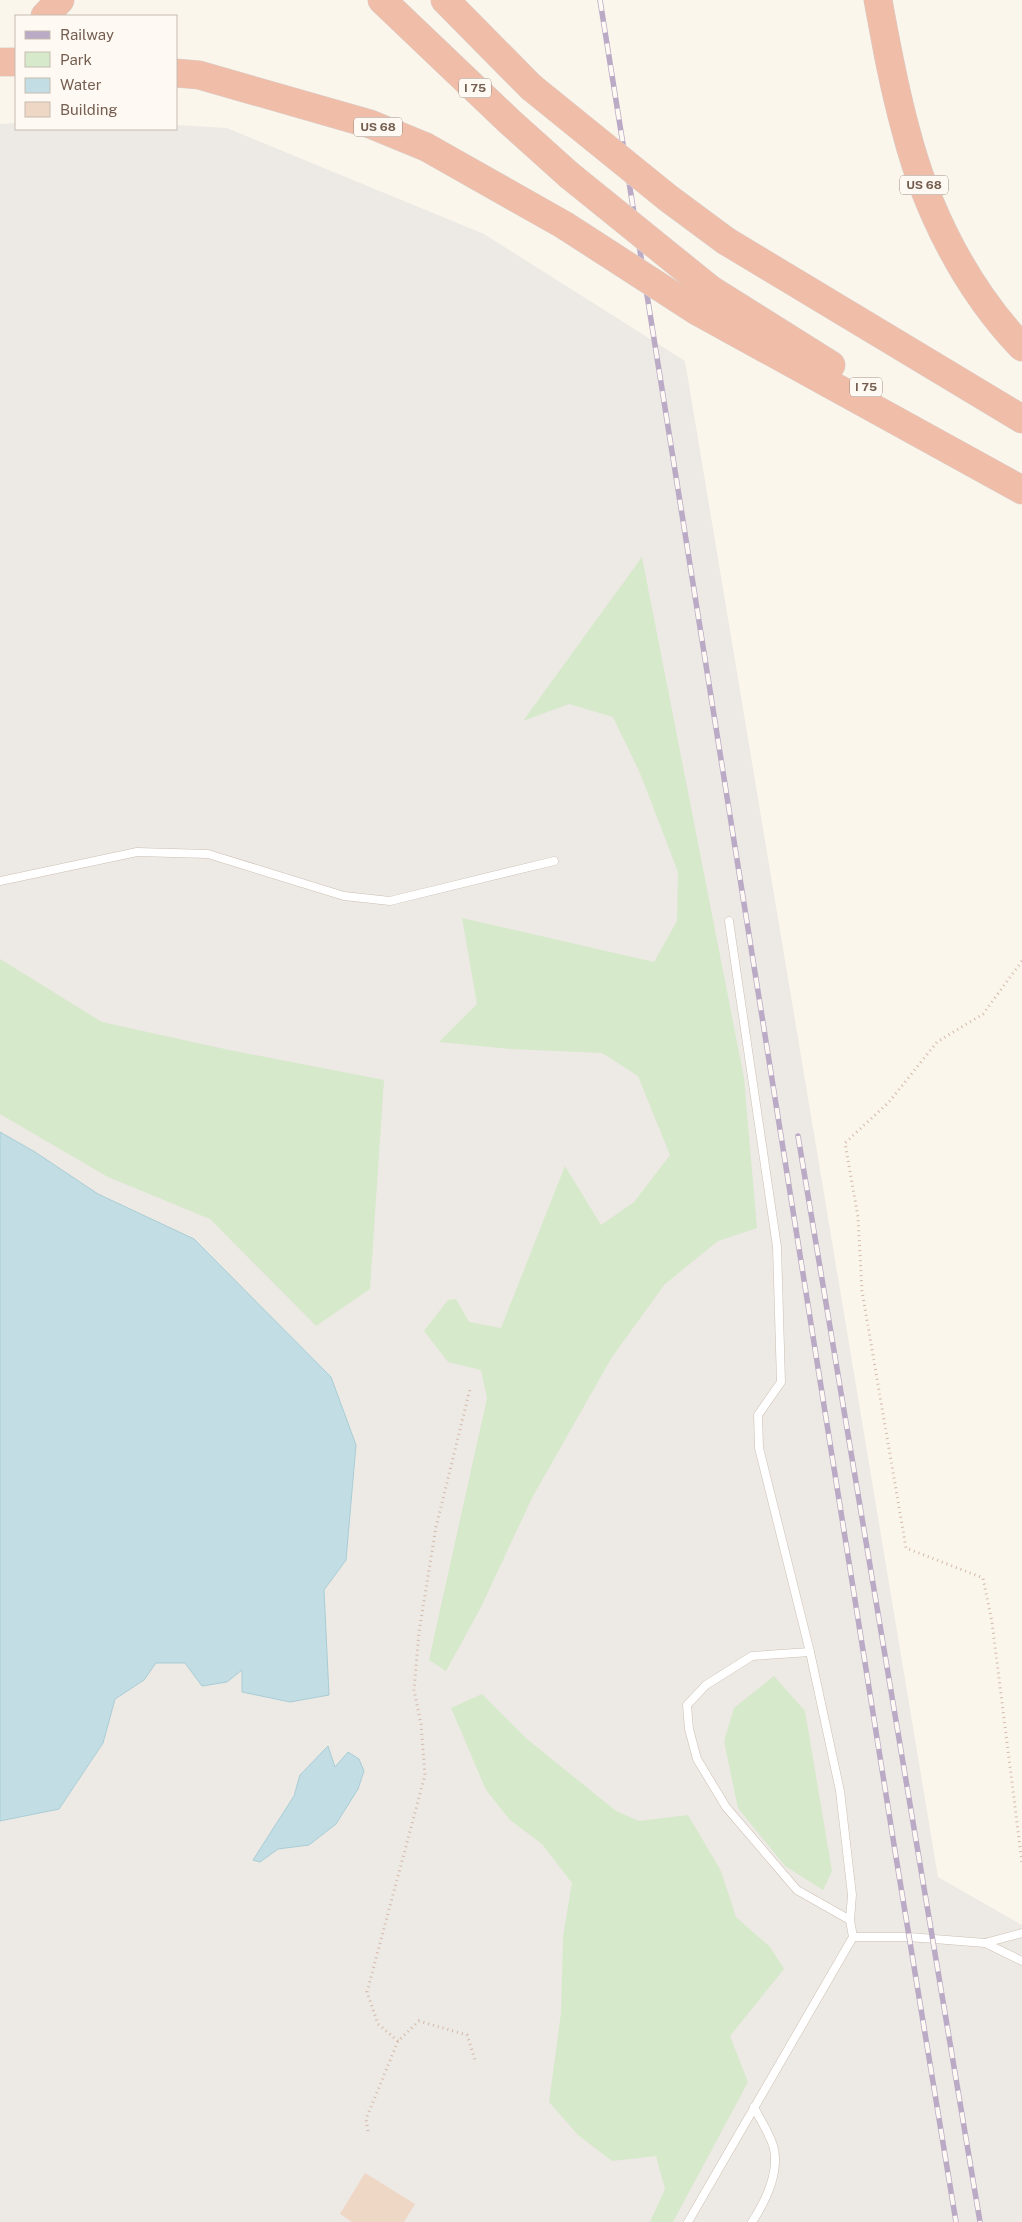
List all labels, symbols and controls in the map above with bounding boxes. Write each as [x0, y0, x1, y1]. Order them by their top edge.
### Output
legend [15, 15, 178, 130]
text: Railway [60, 26, 114, 43]
text: Park [60, 51, 92, 68]
text: Water [60, 76, 102, 93]
road number: I 75 [459, 78, 491, 98]
text: Building [60, 101, 118, 118]
road number: US 68 [354, 118, 402, 136]
road number: US 68 [900, 176, 948, 194]
road number: I 75 [850, 378, 882, 397]

